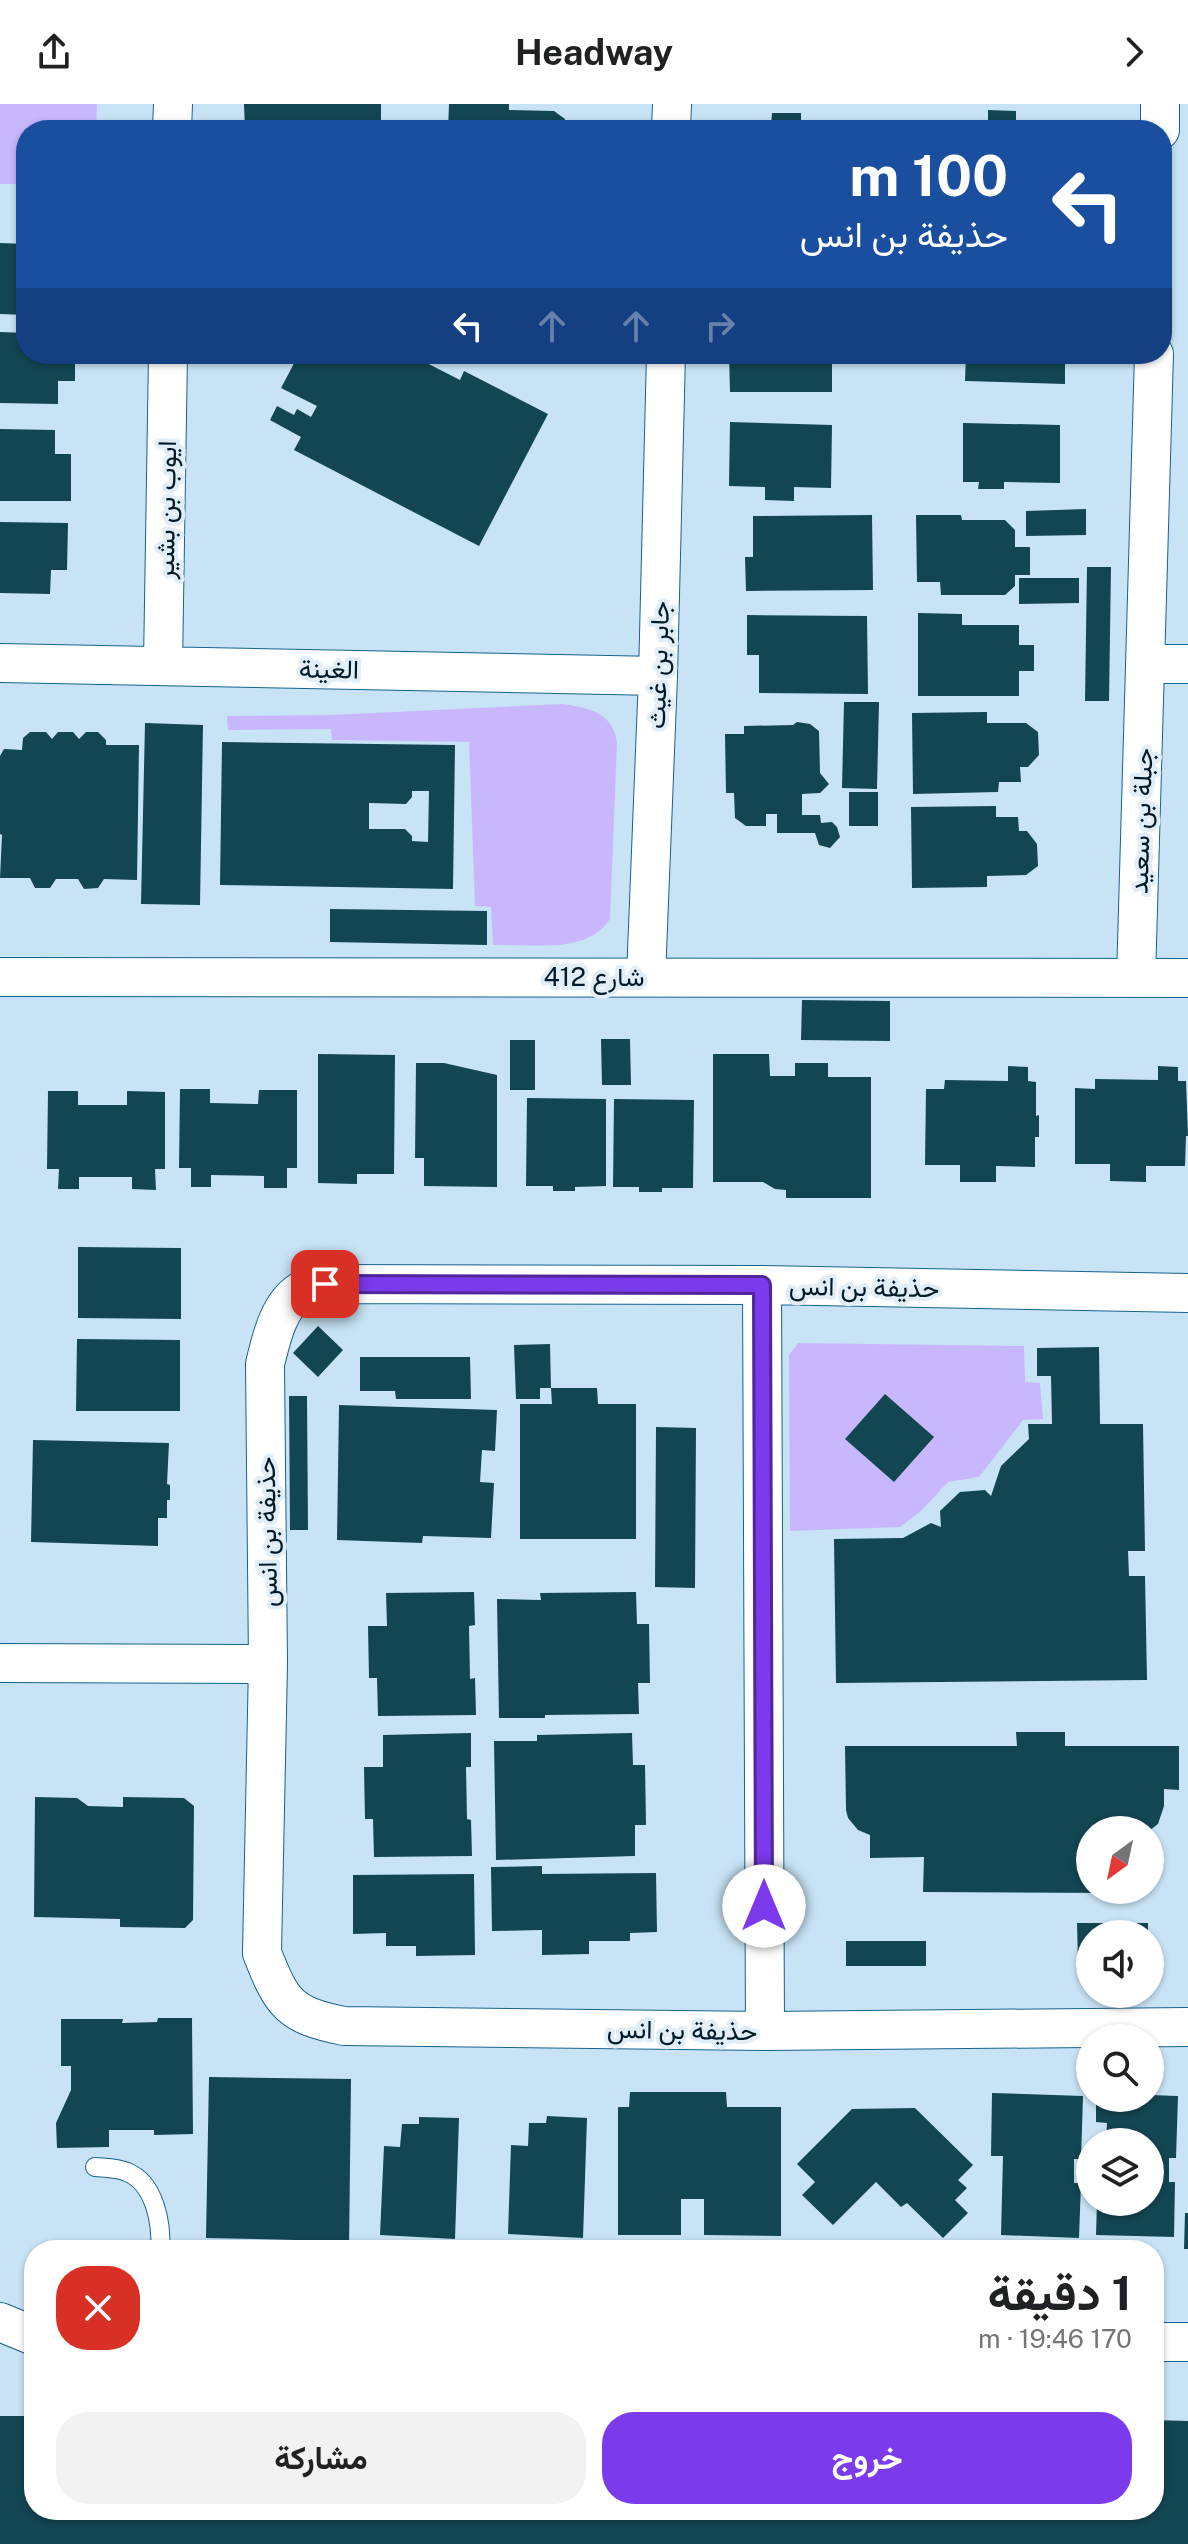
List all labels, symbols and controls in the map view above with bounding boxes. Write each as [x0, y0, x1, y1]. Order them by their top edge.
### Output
icon: share [32, 30, 76, 74]
icon: forward [1112, 30, 1156, 74]
text: Headway [515, 31, 673, 73]
text: 100 m [849, 143, 1008, 209]
icon: left [1036, 152, 1140, 256]
text: حذيفة بن انس [800, 213, 1008, 255]
icon: left [446, 304, 490, 348]
icon: ahead [530, 304, 574, 348]
icon: ahead [614, 304, 658, 348]
icon: right [698, 304, 742, 348]
street label: ايوب بن بشير [149, 440, 183, 581]
street label: جابر بن غيث [640, 600, 676, 730]
street label: الغينة [299, 652, 359, 685]
street label: جبلة بن سعيد [1122, 748, 1160, 894]
street label: شارع 412 [543, 961, 645, 995]
pin [291, 1250, 359, 1318]
icon: arrive [303, 1262, 347, 1306]
street label: حذيفة بن انس [789, 1270, 939, 1304]
street label: حذيفة بن انس [250, 1457, 284, 1607]
north arrow [1076, 1816, 1164, 1904]
map controls [1076, 1816, 1164, 2216]
position arrow [722, 1864, 806, 1948]
button: sound [1076, 1920, 1164, 2008]
street label: حذيفة بن انس [607, 2013, 757, 2047]
button: search [1076, 2024, 1164, 2112]
button: layers [1076, 2128, 1164, 2216]
text: 1 دقيقة [987, 2264, 1132, 2321]
button: close [56, 2266, 140, 2350]
text: 170 m · 19:46 [978, 2323, 1132, 2354]
button: مشاركة [56, 2412, 586, 2504]
button: خروج [602, 2412, 1132, 2504]

